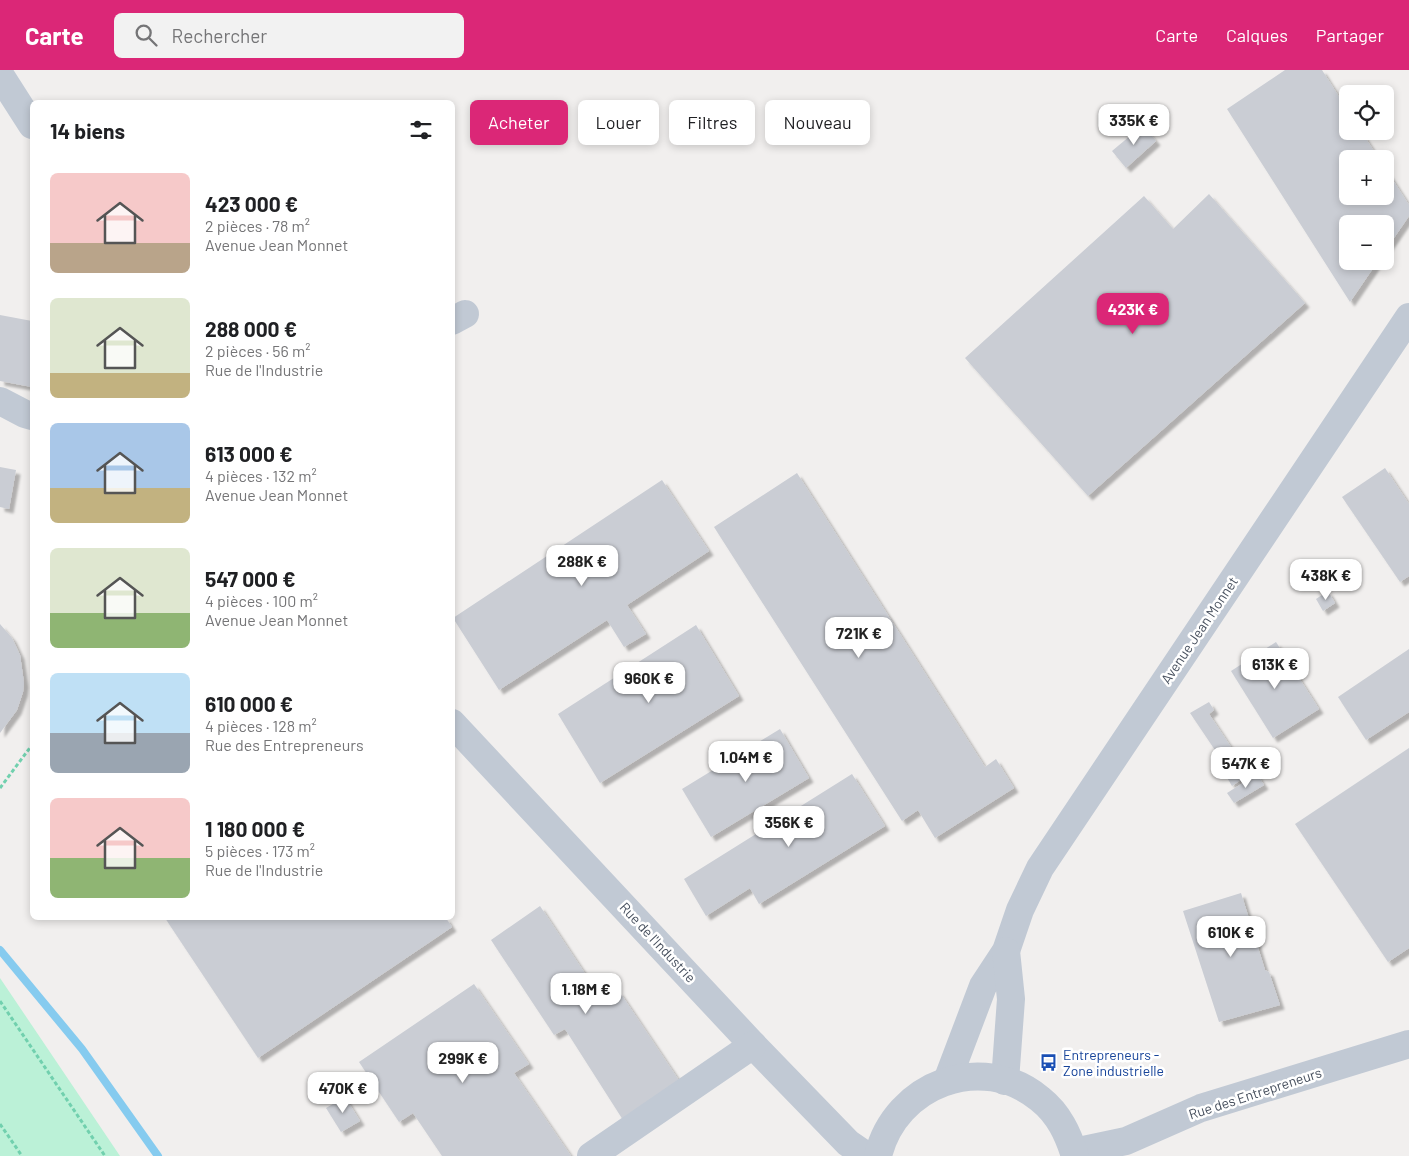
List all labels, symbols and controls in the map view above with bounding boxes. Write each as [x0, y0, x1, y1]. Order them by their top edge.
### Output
search box [114, 13, 464, 58]
text: Carte [25, 21, 84, 50]
icon: search [132, 21, 160, 49]
text: Rechercher [172, 24, 267, 47]
text: Carte [1155, 24, 1198, 46]
text: Calques [1226, 24, 1288, 46]
text: Partager [1316, 24, 1384, 46]
map controls [1339, 85, 1394, 270]
button: locate [1339, 85, 1394, 140]
chip: Acheter [470, 100, 568, 145]
chip: Louer [578, 100, 659, 145]
chip: Filtres [669, 100, 755, 145]
chip: Nouveau [765, 100, 870, 145]
pin: 335K € [1093, 104, 1175, 146]
text: 335K € [1109, 110, 1159, 129]
icon: filters [407, 116, 435, 144]
text: 14 biens [50, 118, 125, 143]
button: + [1339, 150, 1394, 205]
text: 423 000 € [205, 191, 298, 216]
icon: home [90, 193, 150, 253]
button: − [1339, 215, 1394, 270]
text: 2 pièces · 78 m² [205, 216, 310, 235]
text: Avenue Jean Monnet [205, 235, 348, 254]
pin: 423K € [1092, 292, 1174, 335]
text: 423K € [1108, 299, 1158, 318]
text: 288 000 € [205, 316, 297, 341]
icon: home [90, 318, 150, 378]
text: 2 pièces · 56 m² [205, 341, 310, 360]
text: Rue de l'Industrie [205, 360, 323, 379]
text: 613 000 € [205, 441, 293, 466]
icon: home [90, 443, 150, 503]
text: 4 pièces · 132 m² [205, 466, 317, 485]
text: Avenue Jean Monnet [205, 485, 348, 504]
pin: 288K € [541, 544, 623, 587]
text: 288K € [557, 551, 607, 570]
pin: 438K € [1285, 558, 1367, 601]
text: 438K € [1301, 565, 1351, 584]
text: 547 000 € [205, 566, 296, 591]
icon: home [90, 568, 150, 628]
street label: Avenue Jean Monnet [1157, 573, 1241, 687]
text: 4 pièces · 100 m² [205, 591, 318, 610]
text: Avenue Jean Monnet [205, 610, 348, 629]
pin: 721K € [818, 616, 900, 659]
text: 721K € [836, 623, 882, 642]
pin: 613K € [1234, 648, 1316, 690]
text: 613K € [1252, 654, 1298, 673]
pin: 960K € [608, 662, 690, 704]
text: 960K € [624, 668, 674, 687]
text: 610 000 € [205, 691, 293, 716]
icon: home [90, 693, 150, 753]
text: 4 pièces · 128 m² [205, 716, 317, 735]
text: Rue des Entrepreneurs [205, 735, 364, 754]
pin: 1.04M € [700, 740, 792, 783]
pin: 547K € [1205, 746, 1287, 789]
text: 1.04M € [719, 747, 773, 766]
text: 547K € [1222, 753, 1270, 772]
pin: 356K € [748, 806, 830, 848]
text: 356K € [764, 812, 814, 831]
text: 1 180 000 € [205, 816, 305, 841]
icon: home [90, 818, 150, 878]
text: 5 pièces · 173 m² [205, 841, 315, 860]
text: Rue de l'Industrie [205, 860, 323, 879]
street label: Rue de l'Industrie [616, 898, 700, 986]
pin: 610K € [1190, 916, 1272, 958]
text: 610K € [1208, 922, 1254, 941]
pin: 1.18M € [540, 972, 632, 1015]
text: 1.18M € [561, 979, 611, 998]
pin: 299K € [422, 1042, 504, 1084]
place label: Entrepreneurs - Zone industrielle [1063, 1046, 1164, 1079]
text: 299K € [438, 1048, 488, 1067]
bus stop icon: Entrepreneurs - Zone industrielle [1039, 1052, 1059, 1072]
street label: Rue des Entrepreneurs [1186, 1063, 1324, 1123]
pin: 470K € [302, 1072, 384, 1114]
text: 470K € [319, 1078, 367, 1097]

